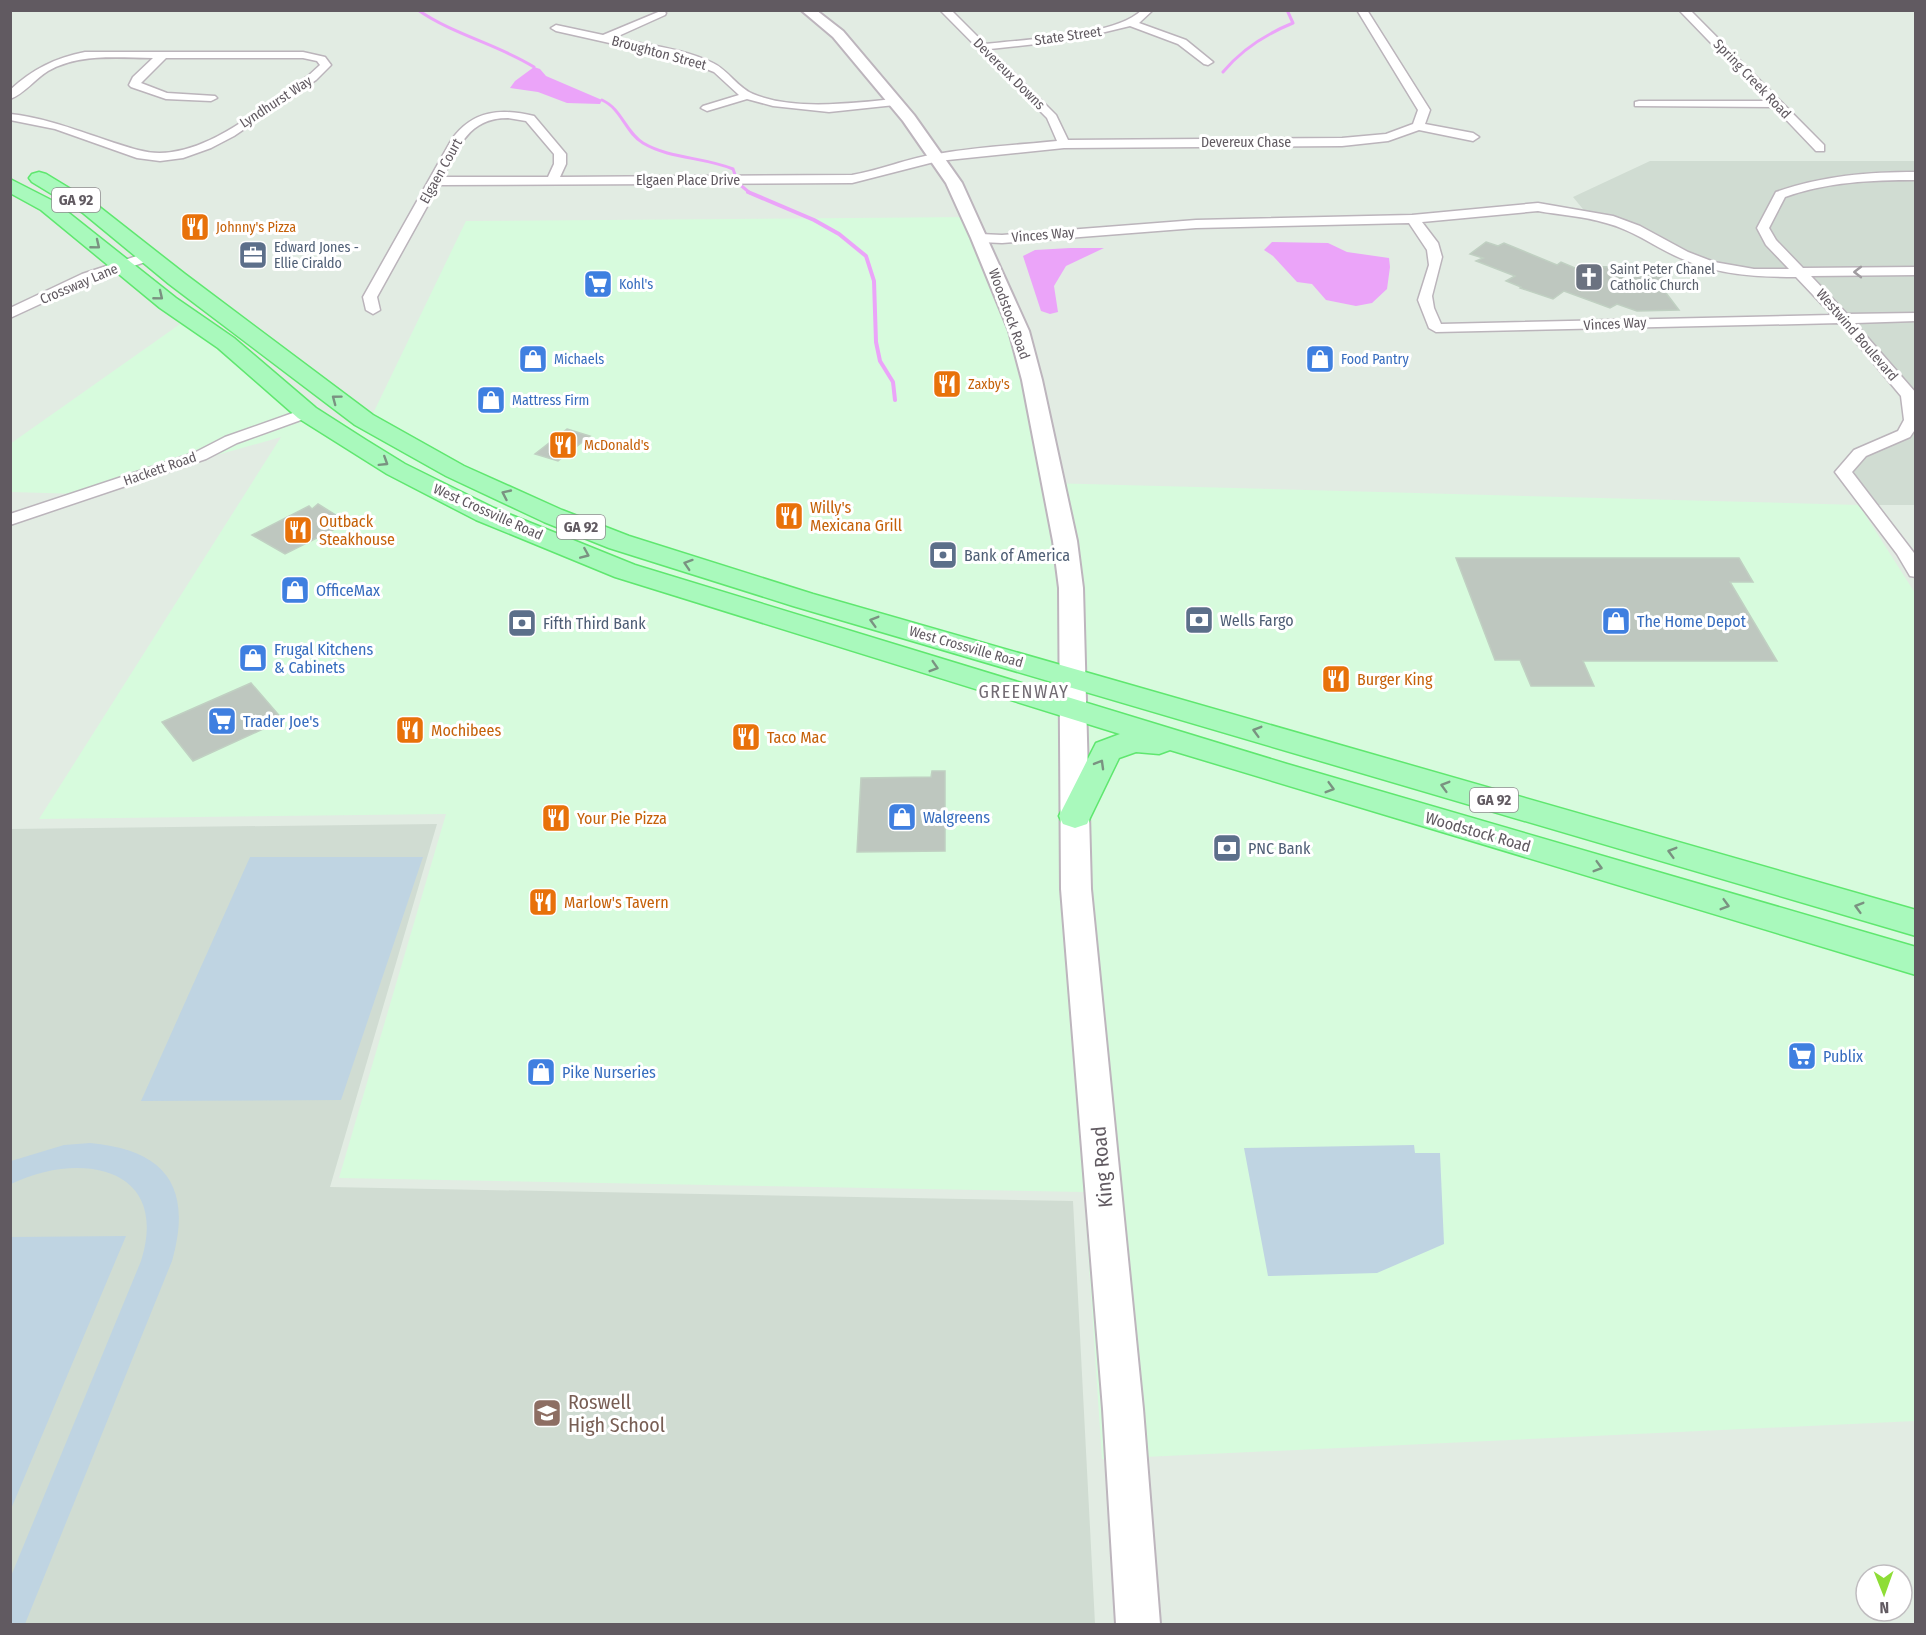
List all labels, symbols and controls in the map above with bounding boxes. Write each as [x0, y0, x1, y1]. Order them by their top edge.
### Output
street label: State Street [1033, 23, 1103, 49]
street label: Broughton Street [610, 32, 709, 74]
street label: Devereux Downs [970, 35, 1048, 113]
street label: Spring Creek Road [1710, 36, 1794, 122]
street label: Lyndhurst Way [237, 72, 316, 132]
street label: Devereux Chase [1201, 134, 1291, 151]
street label: Elgaen Court [416, 135, 466, 207]
street label: Elgaen Place Drive [636, 172, 740, 189]
road number: GA 92 [52, 188, 100, 212]
restaurant icon: Johnny's Pizza [179, 211, 211, 243]
place label: Johnny's Pizza [216, 219, 296, 236]
street label: Vinces Way [1011, 224, 1076, 246]
one-way arrow [89, 238, 100, 249]
office icon: Edward Jones - Ellie Ciraldo [237, 239, 269, 271]
place label: Edward Jones - Ellie Ciraldo [274, 239, 359, 272]
street label: Crossway Lane [38, 260, 121, 308]
church icon: Saint Peter Chanel Catholic Church [1573, 261, 1605, 293]
place label: Saint Peter Chanel Catholic Church [1610, 261, 1715, 294]
one-way arrow [1854, 265, 1863, 278]
street label: Woodstock Road [985, 266, 1033, 362]
supermarket icon: Kohl's [582, 268, 614, 300]
place label: Kohl's [619, 276, 653, 293]
street label: Westwind Boulevard [1812, 285, 1902, 385]
one-way arrow [152, 289, 163, 300]
street label: Vinces Way [1583, 314, 1648, 334]
shop icon: Michaels [517, 343, 549, 375]
shop icon: Food Pantry [1304, 343, 1336, 375]
place label: Michaels [554, 351, 604, 368]
place label: Food Pantry [1341, 351, 1409, 368]
restaurant icon: Zaxby's [931, 368, 963, 400]
place label: Zaxby's [968, 376, 1010, 393]
shop icon: Mattress Firm [475, 384, 507, 416]
place label: Mattress Firm [512, 392, 589, 409]
one-way arrow [332, 395, 343, 406]
restaurant icon: McDonald's [547, 429, 579, 461]
place label: McDonald's [584, 437, 649, 454]
street label: Hackett Road [121, 449, 199, 489]
one-way arrow [378, 454, 388, 466]
street label: West Crossville Road [431, 480, 545, 544]
one-way arrow [501, 490, 512, 502]
place label: Willy's Mexicana Grill [810, 498, 902, 535]
restaurant icon: Willy's Mexicana Grill [773, 500, 805, 532]
place label: Outback Steakhouse [319, 512, 395, 549]
restaurant icon: Outback Steakhouse [282, 514, 314, 546]
road number: GA 92 [557, 515, 605, 539]
bank icon: Bank of America [927, 539, 959, 571]
place label: Bank of America [964, 546, 1070, 565]
one-way arrow [578, 547, 589, 559]
one-way arrow [683, 558, 694, 571]
shop icon: OfficeMax [279, 574, 311, 606]
place label: OfficeMax [316, 581, 380, 600]
bank icon: Wells Fargo [1183, 604, 1215, 636]
shop icon: The Home Depot [1600, 605, 1632, 637]
bank icon: Fifth Third Bank [506, 607, 538, 639]
place label: Wells Fargo [1220, 611, 1294, 630]
place label: The Home Depot [1637, 612, 1747, 631]
place label: Fifth Third Bank [543, 614, 646, 633]
one-way arrow [869, 615, 879, 628]
street label: West Crossville Road [907, 623, 1025, 671]
place label: Frugal Kitchens & Cabinets [274, 640, 373, 677]
shop icon: Frugal Kitchens & Cabinets [237, 642, 269, 674]
one-way arrow [928, 659, 939, 672]
restaurant icon: Burger King [1320, 663, 1352, 695]
place label: Burger King [1357, 670, 1433, 689]
district label: GREENWAY [979, 681, 1069, 703]
supermarket icon: Trader Joe's [206, 705, 238, 737]
place label: Trader Joe's [243, 712, 319, 731]
restaurant icon: Mochibees [394, 714, 426, 746]
place label: Mochibees [431, 721, 501, 740]
restaurant icon: Taco Mac [730, 721, 762, 753]
one-way arrow [1252, 726, 1263, 738]
place label: Taco Mac [767, 728, 826, 747]
one-way arrow [1093, 760, 1104, 770]
one-way arrow [1325, 781, 1335, 793]
one-way arrow [1440, 781, 1450, 793]
road number: GA 92 [1470, 788, 1518, 812]
shop icon: Walgreens [886, 801, 918, 833]
restaurant icon: Your Pie Pizza [540, 802, 572, 834]
place label: Walgreens [923, 808, 990, 827]
street label: Woodstock Road [1423, 808, 1533, 856]
place label: Your Pie Pizza [577, 809, 667, 828]
bank icon: PNC Bank [1211, 832, 1243, 864]
place label: PNC Bank [1248, 839, 1311, 858]
one-way arrow [1667, 847, 1678, 859]
one-way arrow [1593, 860, 1603, 872]
restaurant icon: Marlow's Tavern [527, 886, 559, 918]
place label: Marlow's Tavern [564, 893, 669, 912]
one-way arrow [1719, 898, 1730, 910]
one-way arrow [1854, 901, 1864, 914]
supermarket icon: Publix [1786, 1040, 1818, 1072]
place label: Publix [1823, 1047, 1863, 1066]
shop icon: Pike Nurseries [525, 1056, 557, 1088]
place label: Pike Nurseries [562, 1063, 656, 1082]
street label: King Road [1086, 1125, 1118, 1209]
place label: Roswell High School [568, 1390, 665, 1437]
school or university icon: Roswell High School [531, 1397, 563, 1429]
north arrow [1854, 1563, 1914, 1623]
text: N [1879, 1598, 1889, 1617]

